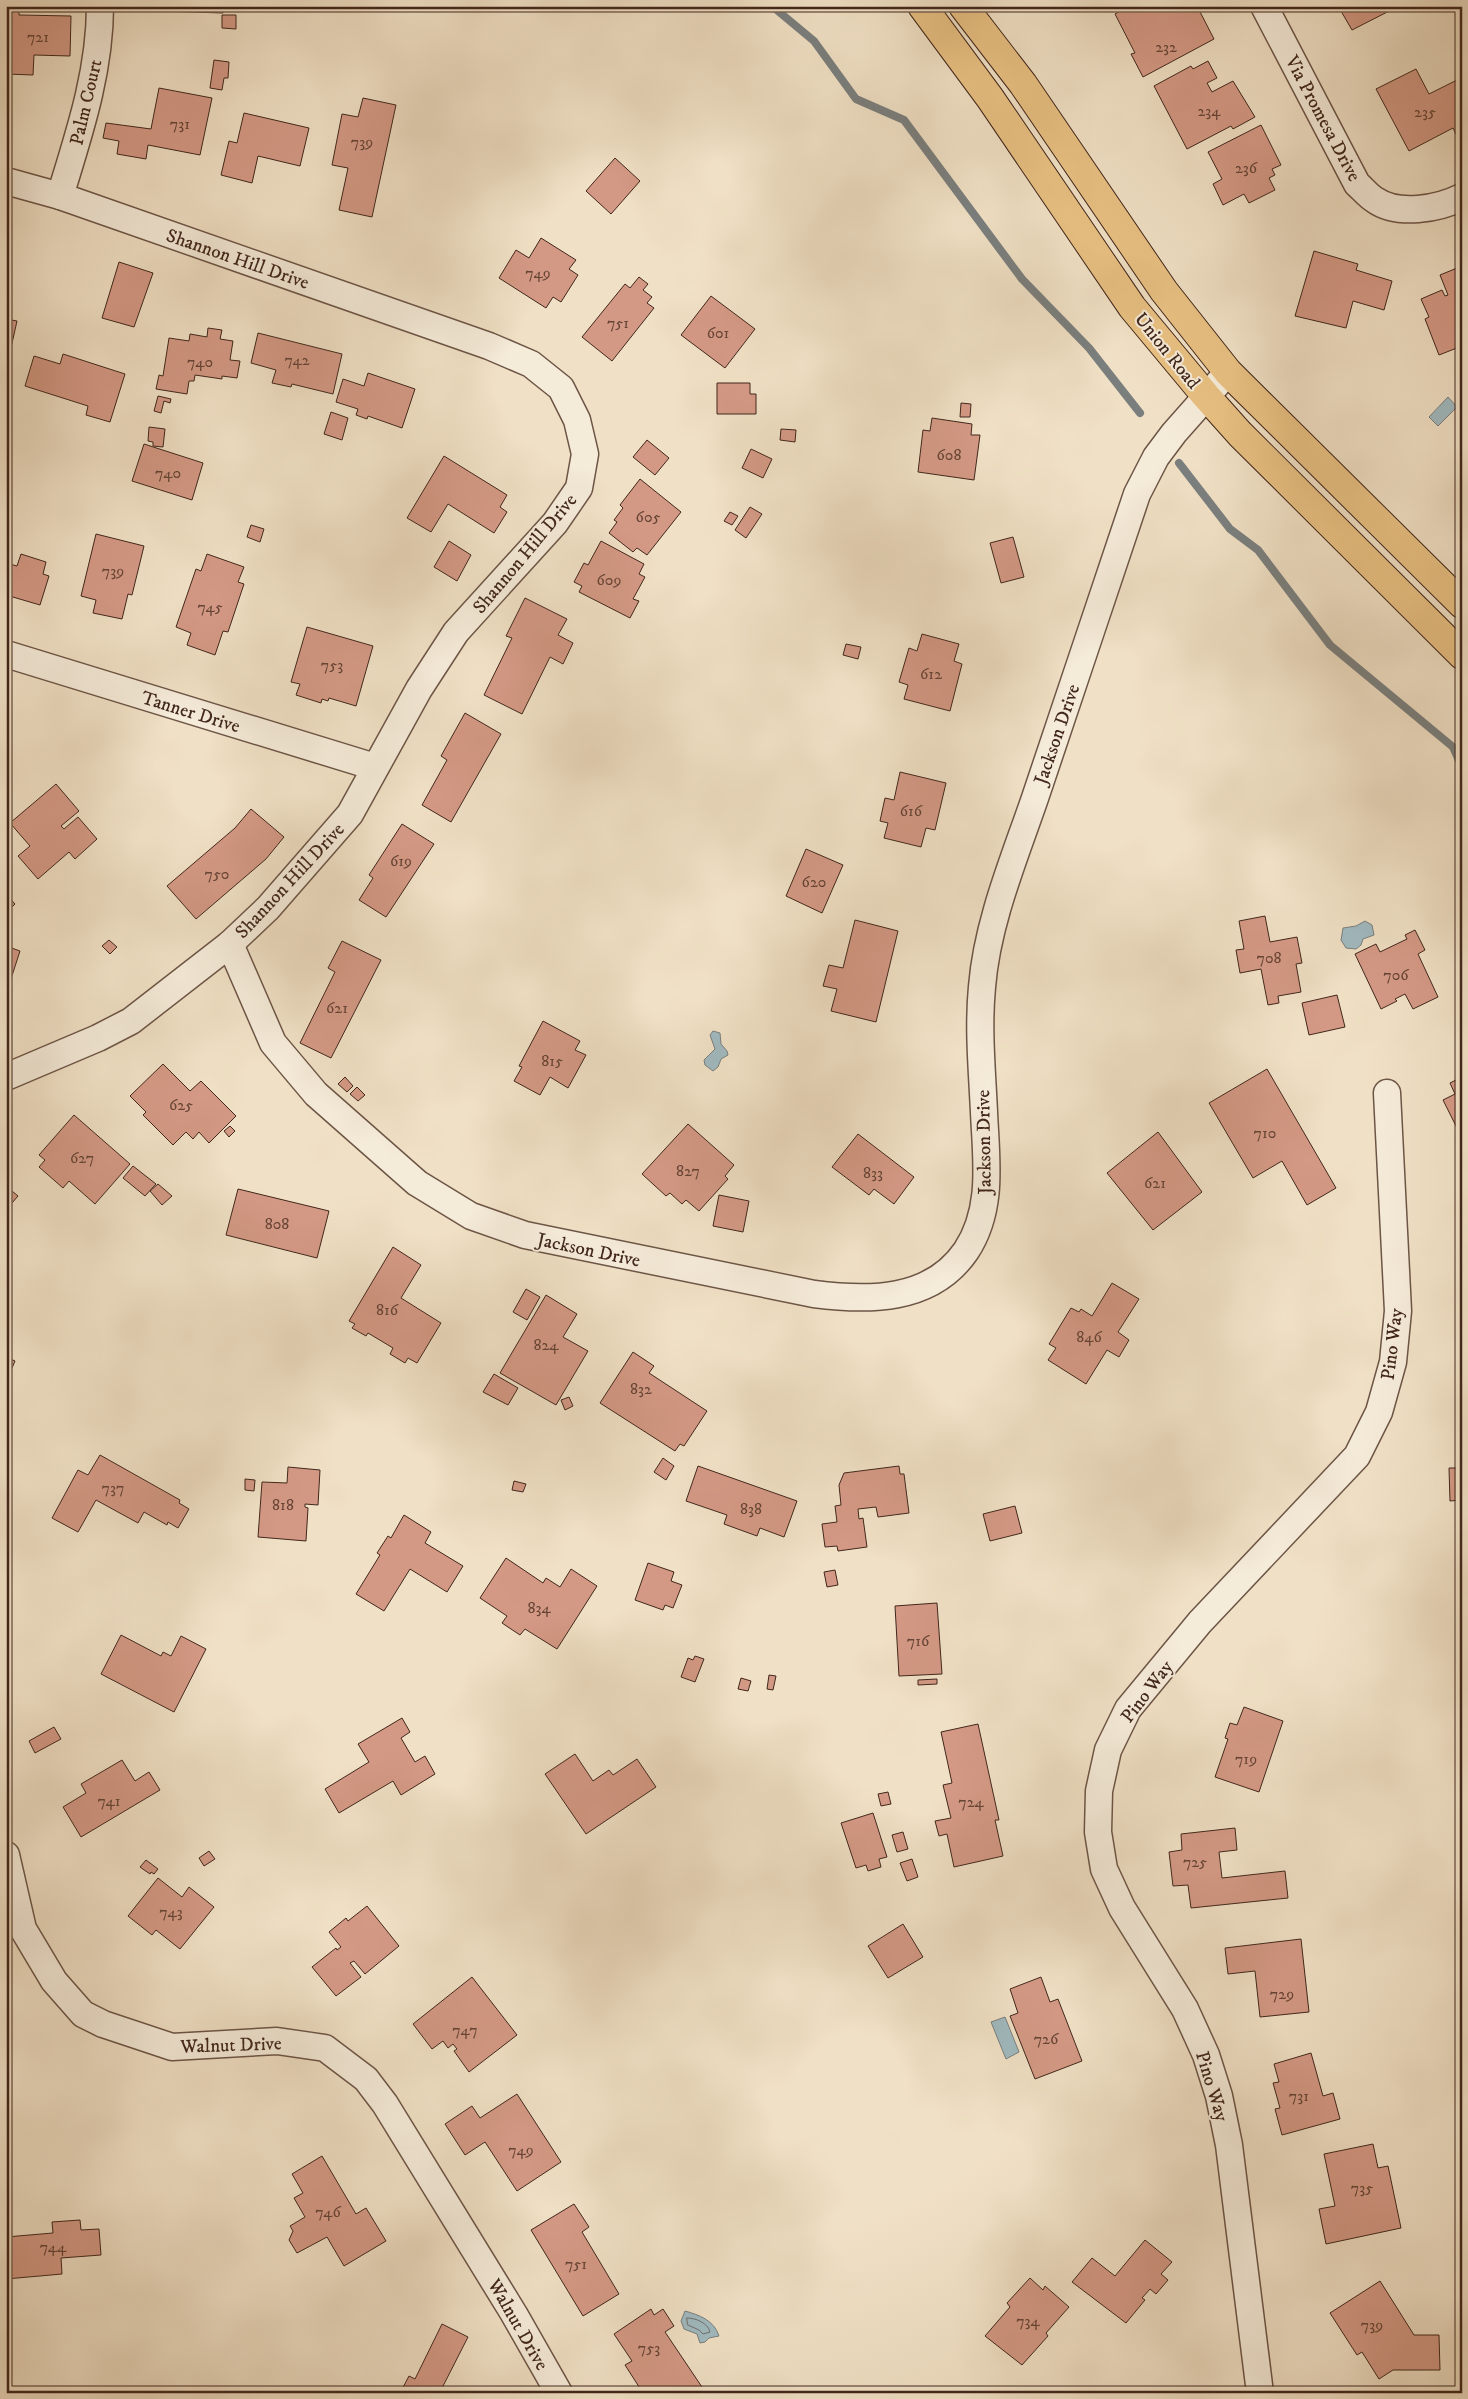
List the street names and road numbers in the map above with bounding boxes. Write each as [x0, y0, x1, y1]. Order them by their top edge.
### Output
street label: Via Promesa Drive [1279, 51, 1366, 186]
street label: Palm Court [65, 57, 107, 147]
street label: Shannon Hill Drive [163, 224, 312, 295]
street label: Union Road [1129, 308, 1205, 394]
street label: Shannon Hill Drive [468, 489, 582, 619]
street label: Jackson Drive [1029, 681, 1085, 790]
street label: Tanner Drive [138, 687, 243, 738]
street label: Shannon Hill Drive [231, 818, 350, 944]
street label: Jackson Drive [972, 1089, 997, 1197]
street label: Jackson Drive [533, 1228, 642, 1273]
street label: Pino Way [1377, 1306, 1408, 1382]
street label: Pino Way [1116, 1655, 1179, 1728]
street label: Walnut Drive [179, 2032, 282, 2059]
street label: Pino Way [1190, 2048, 1233, 2125]
street label: Walnut Drive [482, 2274, 553, 2375]

